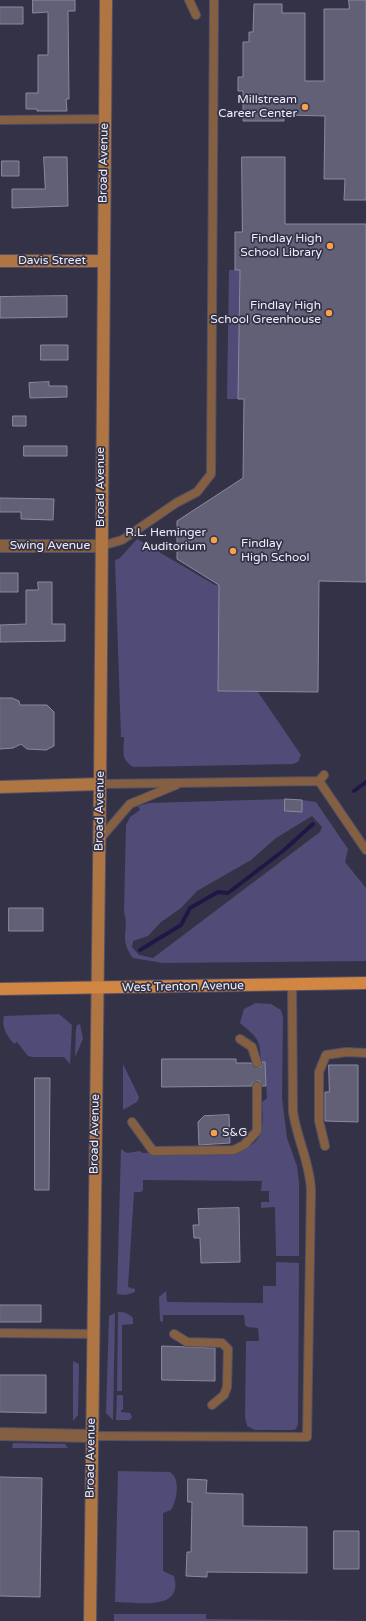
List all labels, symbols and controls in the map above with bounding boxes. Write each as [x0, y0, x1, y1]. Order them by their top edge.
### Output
place label: Millstream Career Center [218, 93, 297, 121]
marker: Millstream Career Center [300, 102, 310, 112]
street label: Broad Avenue [96, 123, 112, 203]
place label: Findlay High School Library [240, 232, 322, 260]
marker: Findlay High School Library [325, 241, 335, 251]
street label: Davis Street [18, 254, 86, 268]
place label: Findlay High School Greenhouse [210, 299, 321, 327]
marker: Findlay High School Greenhouse [324, 308, 334, 318]
street label: Broad Avenue [94, 447, 108, 527]
place label: R.L. Heminger Auditorium [125, 526, 206, 554]
marker: R.L. Heminger Auditorium [209, 535, 219, 545]
place label: Findlay High School [241, 537, 310, 565]
street label: Swing Avenue [10, 539, 90, 553]
marker: Findlay High School [228, 546, 238, 556]
street label: Broad Avenue [92, 771, 108, 851]
street label: West Trenton Avenue [122, 979, 244, 995]
street label: Broad Avenue [87, 1094, 103, 1174]
place label: S&G [222, 1126, 247, 1140]
marker: S&G [209, 1128, 219, 1138]
street label: Broad Avenue [83, 1418, 99, 1498]

